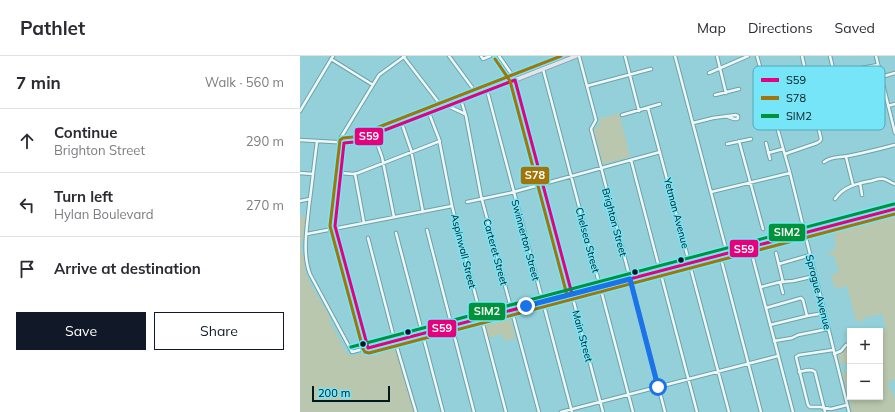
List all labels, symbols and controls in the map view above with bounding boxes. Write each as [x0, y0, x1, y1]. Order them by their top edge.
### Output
text: Pathlet [20, 16, 85, 40]
text: Map [697, 19, 726, 37]
text: Directions [748, 19, 813, 37]
text: Saved [835, 19, 875, 37]
legend [753, 66, 885, 130]
text: 7 min [16, 72, 61, 93]
text: S59 [786, 73, 806, 87]
text: Walk · 560 m [205, 74, 284, 90]
text: S78 [786, 91, 806, 105]
text: SIM2 [786, 109, 812, 123]
text: Continue [54, 123, 117, 142]
line badge: S59 [354, 127, 384, 146]
text: S59 [359, 129, 380, 143]
icon: ahead [16, 130, 38, 152]
text: 290 m [246, 133, 284, 149]
text: Brighton Street [54, 142, 145, 158]
line badge: S78 [520, 166, 550, 185]
text: S78 [525, 168, 546, 182]
street label: Yetman Avenue [661, 176, 692, 250]
text: Turn left [54, 187, 113, 206]
street label: Brighton Street [599, 187, 630, 258]
icon: left [16, 194, 38, 216]
text: 270 m [246, 197, 284, 213]
street label: Swinnerton Street [508, 198, 543, 283]
text: Hylan Boulevard [54, 206, 154, 222]
street label: Chelsea Street [573, 206, 603, 275]
street label: Aspinwall Street [448, 213, 479, 290]
street label: Carteret Street [480, 217, 511, 287]
line badge: SIM2 [768, 223, 806, 242]
text: SIM2 [774, 225, 801, 239]
line badge: S59 [729, 239, 759, 258]
text: S59 [734, 242, 755, 256]
street label: Sprague Avenue [803, 253, 834, 331]
unlabelled marker [676, 255, 686, 265]
icon: arrive [16, 258, 38, 280]
text: Arrive at destination [54, 259, 201, 278]
unlabelled marker [630, 267, 640, 277]
route end [517, 297, 535, 315]
line badge: SIM2 [468, 302, 506, 321]
text: SIM2 [474, 304, 501, 318]
street label: Main Street [569, 309, 596, 364]
button: Save [16, 312, 146, 350]
button: Share [154, 312, 284, 350]
line badge: S59 [427, 319, 457, 338]
text: S59 [432, 321, 453, 335]
unlabelled marker [403, 327, 413, 337]
map controls [847, 328, 883, 400]
button: + [847, 328, 883, 364]
unlabelled marker [358, 339, 368, 349]
button: − [847, 364, 883, 400]
route start [649, 378, 667, 396]
scale bar [312, 384, 390, 403]
text: 200 m [318, 386, 350, 400]

